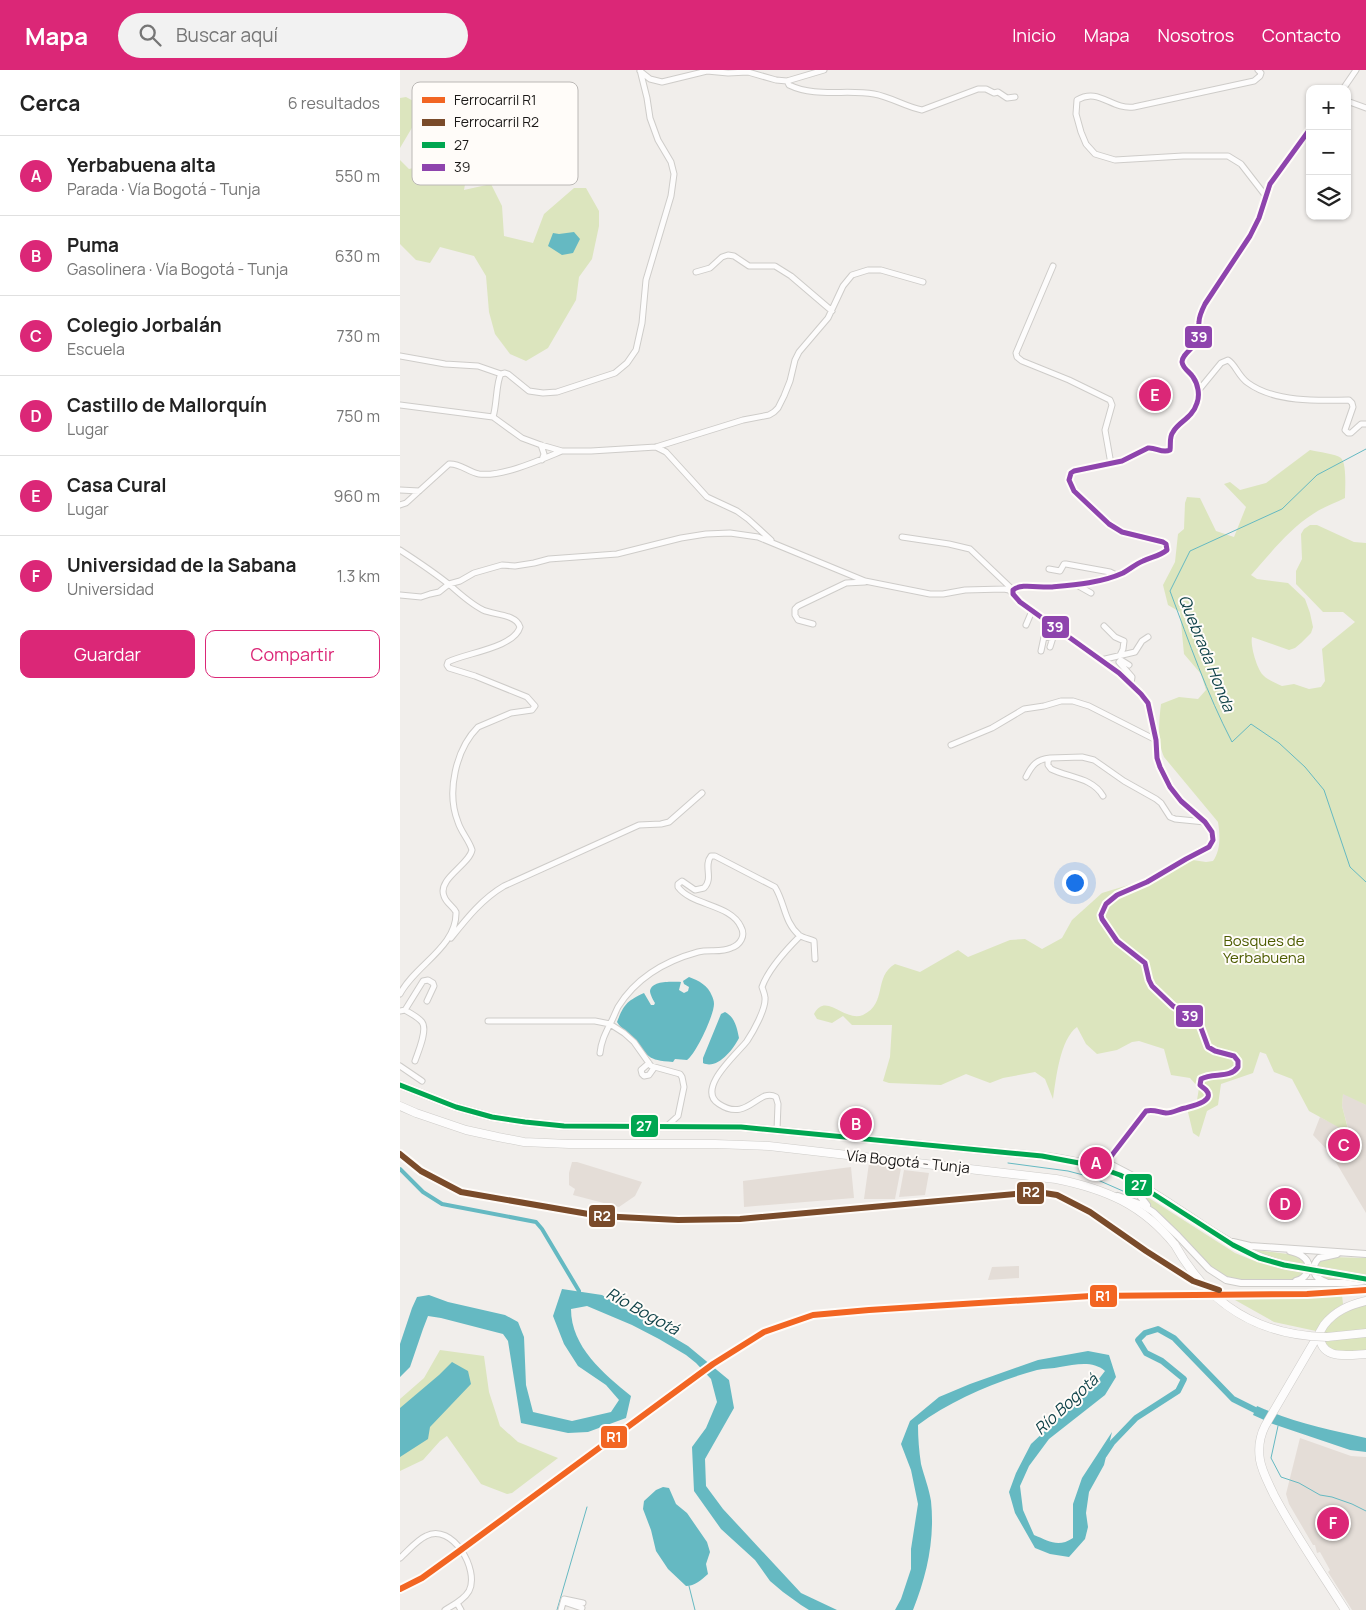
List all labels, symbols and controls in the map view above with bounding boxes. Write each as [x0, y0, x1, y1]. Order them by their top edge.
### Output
search box [118, 13, 468, 58]
text: Mapa [25, 19, 88, 52]
icon: search [136, 21, 164, 49]
text: Buscar aquí [176, 22, 278, 48]
text: Inicio [1012, 23, 1056, 47]
text: Mapa [1084, 23, 1130, 47]
text: Nosotros [1158, 23, 1234, 47]
text: Contacto [1262, 23, 1341, 47]
legend [412, 82, 578, 185]
map controls [1306, 85, 1351, 220]
button: + [1306, 85, 1351, 130]
text: Cerca [20, 89, 80, 117]
text: Ferrocarril R1 [454, 90, 536, 109]
text: 6 resultados [288, 92, 380, 114]
text: Ferrocarril R2 [454, 112, 539, 131]
button: − [1306, 130, 1351, 175]
text: 27 [454, 135, 469, 154]
text: Yerbabuena alta [67, 152, 216, 178]
text: 39 [454, 157, 470, 176]
text: A [31, 165, 41, 187]
text: 550 m [335, 165, 380, 187]
button: layers [1306, 175, 1351, 220]
text: Parada · Vía Bogotá - Tunja [67, 178, 260, 200]
text: Puma [67, 232, 119, 258]
text: B [31, 245, 41, 267]
text: 630 m [335, 245, 380, 267]
text: Gasolinera · Vía Bogotá - Tunja [67, 258, 288, 280]
text: Colegio Jorbalán [67, 312, 222, 338]
text: C [30, 325, 42, 347]
text: 730 m [337, 325, 380, 347]
line badge: 39 [1184, 325, 1213, 349]
text: 39 [1191, 327, 1207, 346]
text: Escuela [67, 338, 125, 360]
pin: E [1139, 376, 1171, 414]
text: Castillo de Mallorquín [67, 392, 267, 418]
text: D [30, 405, 42, 427]
text: 750 m [336, 405, 380, 427]
text: Lugar [67, 418, 109, 440]
text: Casa Cural [67, 472, 167, 498]
text: E [31, 485, 41, 507]
text: 960 m [334, 485, 380, 507]
text: Lugar [67, 498, 109, 520]
text: Universidad de la Sabana [67, 552, 296, 578]
text: F [32, 565, 40, 587]
text: 1.3 km [337, 565, 380, 587]
text: Universidad [67, 578, 154, 600]
water label: Quebrada Honda [1174, 591, 1241, 716]
line badge: 39 [1041, 615, 1070, 639]
text: 39 [1047, 617, 1063, 636]
button: Guardar [20, 630, 195, 678]
button: Compartir [205, 630, 380, 678]
your location [1062, 870, 1088, 896]
park label: Bosques de Yerbabuena [1223, 930, 1305, 968]
line badge: 39 [1175, 1004, 1204, 1028]
text: 39 [1182, 1006, 1198, 1025]
pin: B [840, 1105, 872, 1143]
line badge: 27 [630, 1114, 659, 1138]
text: 27 [636, 1116, 652, 1135]
pin: C [1328, 1126, 1360, 1164]
pin: A [1080, 1144, 1112, 1182]
street label: Vía Bogotá - Tunja [845, 1145, 971, 1178]
line badge: 27 [1124, 1173, 1153, 1197]
text: 27 [1131, 1175, 1147, 1194]
line badge: R2 [1016, 1181, 1045, 1205]
text: R2 [1022, 1182, 1040, 1201]
pin: D [1269, 1185, 1301, 1223]
line badge: R2 [588, 1204, 616, 1228]
text: R2 [593, 1206, 611, 1225]
water label: Río Bogotá [603, 1282, 684, 1341]
line badge: R1 [1089, 1284, 1118, 1308]
text: R1 [1095, 1286, 1111, 1305]
water label: Río Bogotá [1029, 1368, 1104, 1439]
line badge: R1 [600, 1425, 628, 1449]
text: R1 [606, 1427, 622, 1446]
pin: F [1317, 1504, 1349, 1542]

